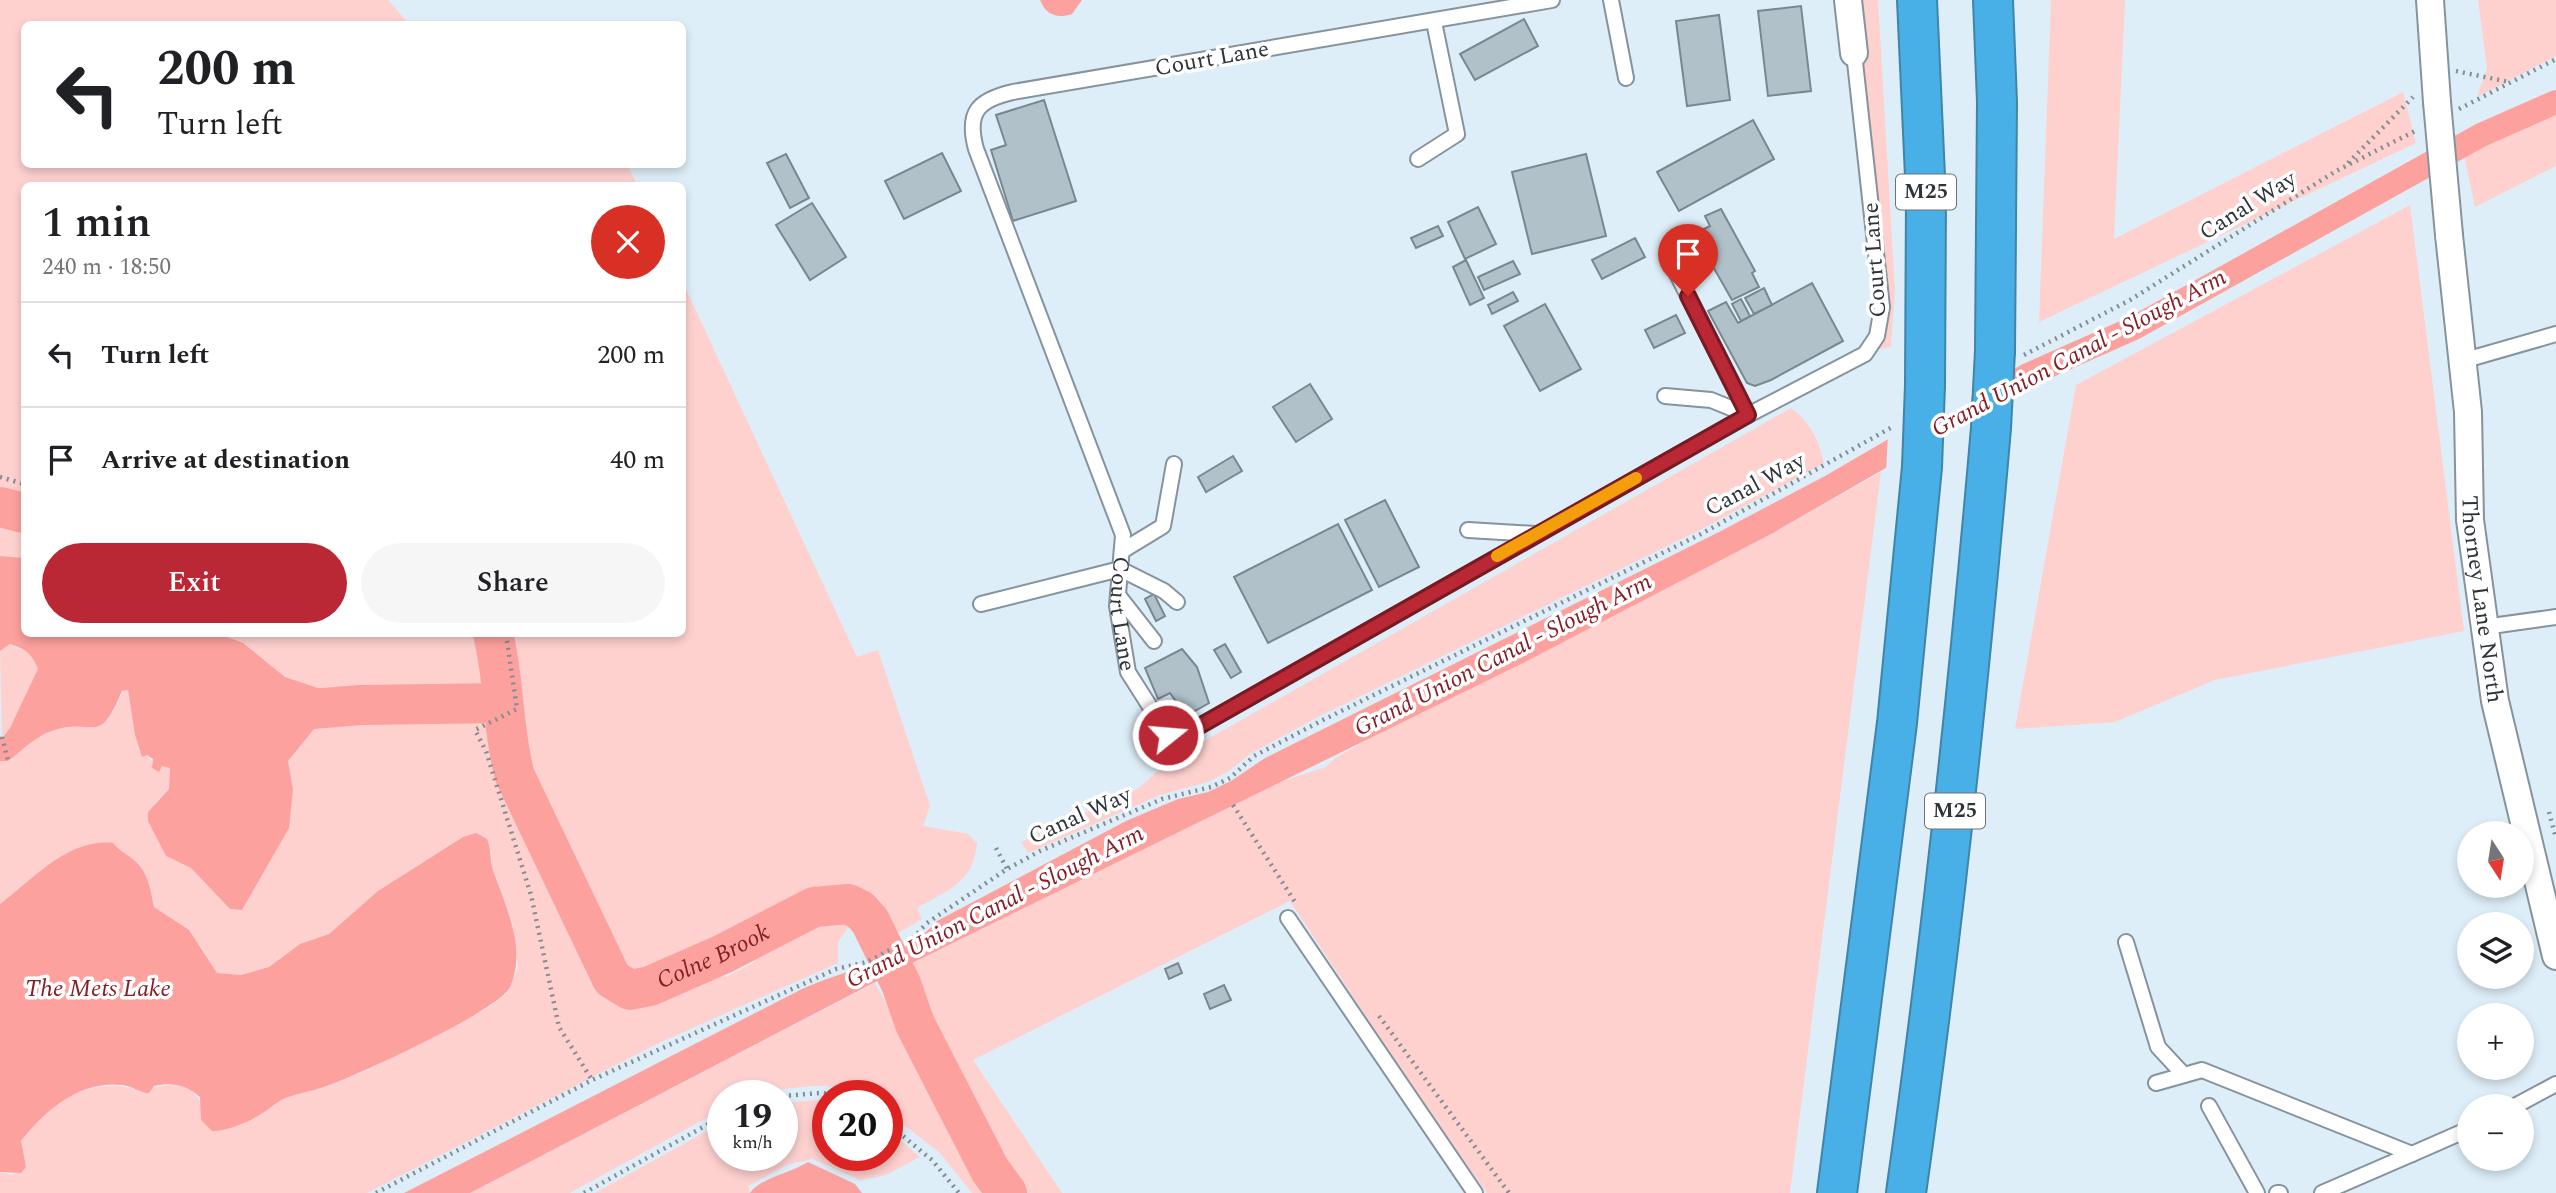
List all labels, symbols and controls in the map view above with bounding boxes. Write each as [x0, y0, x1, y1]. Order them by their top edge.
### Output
text: 200 m [157, 32, 296, 107]
street label: Court Lane [1152, 32, 1272, 86]
icon: left [42, 49, 133, 140]
text: Turn left [157, 100, 283, 149]
street label: Canal Way [2192, 162, 2304, 250]
road number: M25 [1896, 174, 1956, 210]
text: 1 min [42, 192, 151, 255]
street label: Court Lane [1854, 201, 1896, 319]
button: close [591, 205, 665, 279]
pin [1658, 224, 1718, 296]
icon: arrive [1669, 235, 1707, 273]
text: 240 m · 18:50 [42, 250, 171, 285]
water label: Grand Union Canal - Slough Arm [1925, 259, 2233, 446]
text: Turn left [101, 335, 209, 375]
text: 200 m [597, 335, 665, 375]
icon: left [42, 336, 80, 374]
text: Arrive at destination [101, 440, 350, 480]
text: 40 m [610, 440, 665, 480]
icon: arrive [42, 441, 80, 479]
street label: Canal Way [1699, 443, 1812, 526]
street label: Thorney Lane North [2452, 495, 2513, 705]
button: Exit [42, 543, 347, 623]
button: Share [361, 543, 665, 623]
street label: Court Lane [1099, 555, 1145, 674]
water label: Grand Union Canal - Slough Arm [1348, 564, 1659, 746]
position arrow [1131, 698, 1205, 772]
street label: Canal Way [1023, 777, 1138, 854]
road number: M25 [1925, 794, 1985, 828]
water label: Grand Union Canal - Slough Arm [840, 816, 1151, 998]
north arrow [2457, 821, 2534, 898]
map controls [2457, 821, 2534, 1171]
button: layers [2457, 912, 2534, 989]
water label: Colne Brook [651, 915, 776, 999]
water label: The Mets Lake [25, 971, 171, 1007]
button: + [2457, 1003, 2534, 1080]
speed limit sign: 20 [812, 1080, 903, 1171]
text: 19 [733, 1090, 772, 1143]
button: − [2457, 1094, 2534, 1171]
text: km/h [732, 1129, 773, 1156]

